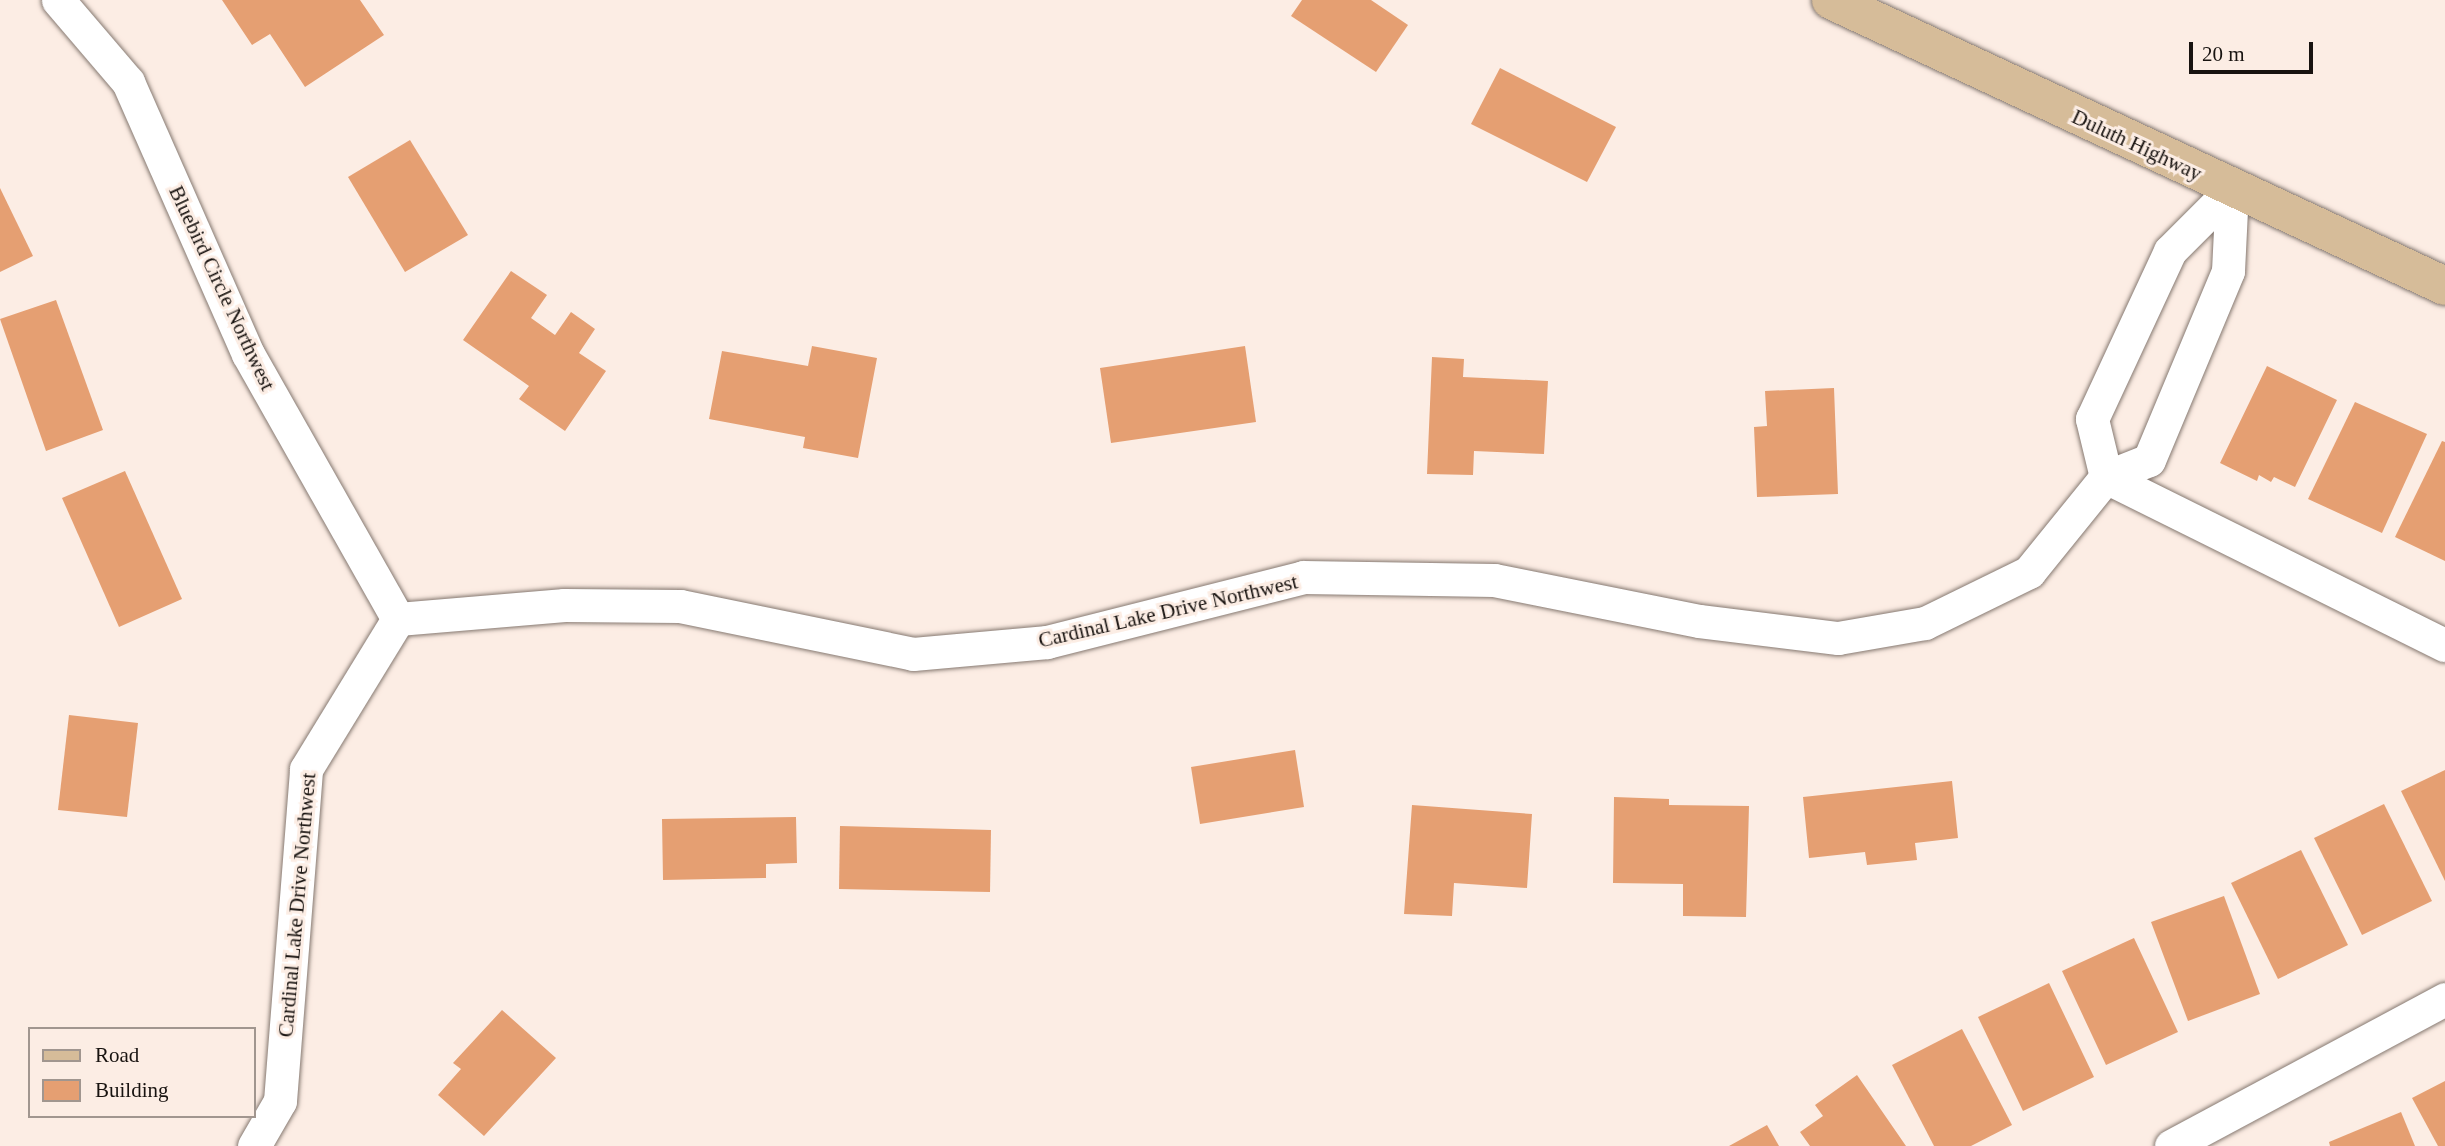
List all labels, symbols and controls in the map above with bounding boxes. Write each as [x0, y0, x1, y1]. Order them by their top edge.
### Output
scale bar [2193, 28, 2317, 72]
text: 20 m [2202, 42, 2245, 66]
street label: Duluth Highway [2068, 104, 2206, 186]
street label: Bluebird Circle Northwest [164, 182, 280, 394]
street label: Cardinal Lake Drive Northwest [1036, 569, 1300, 653]
street label: Cardinal Lake Drive Northwest [273, 772, 321, 1038]
legend [28, 1027, 256, 1118]
text: Road [95, 1043, 139, 1067]
text: Building [95, 1078, 169, 1102]

